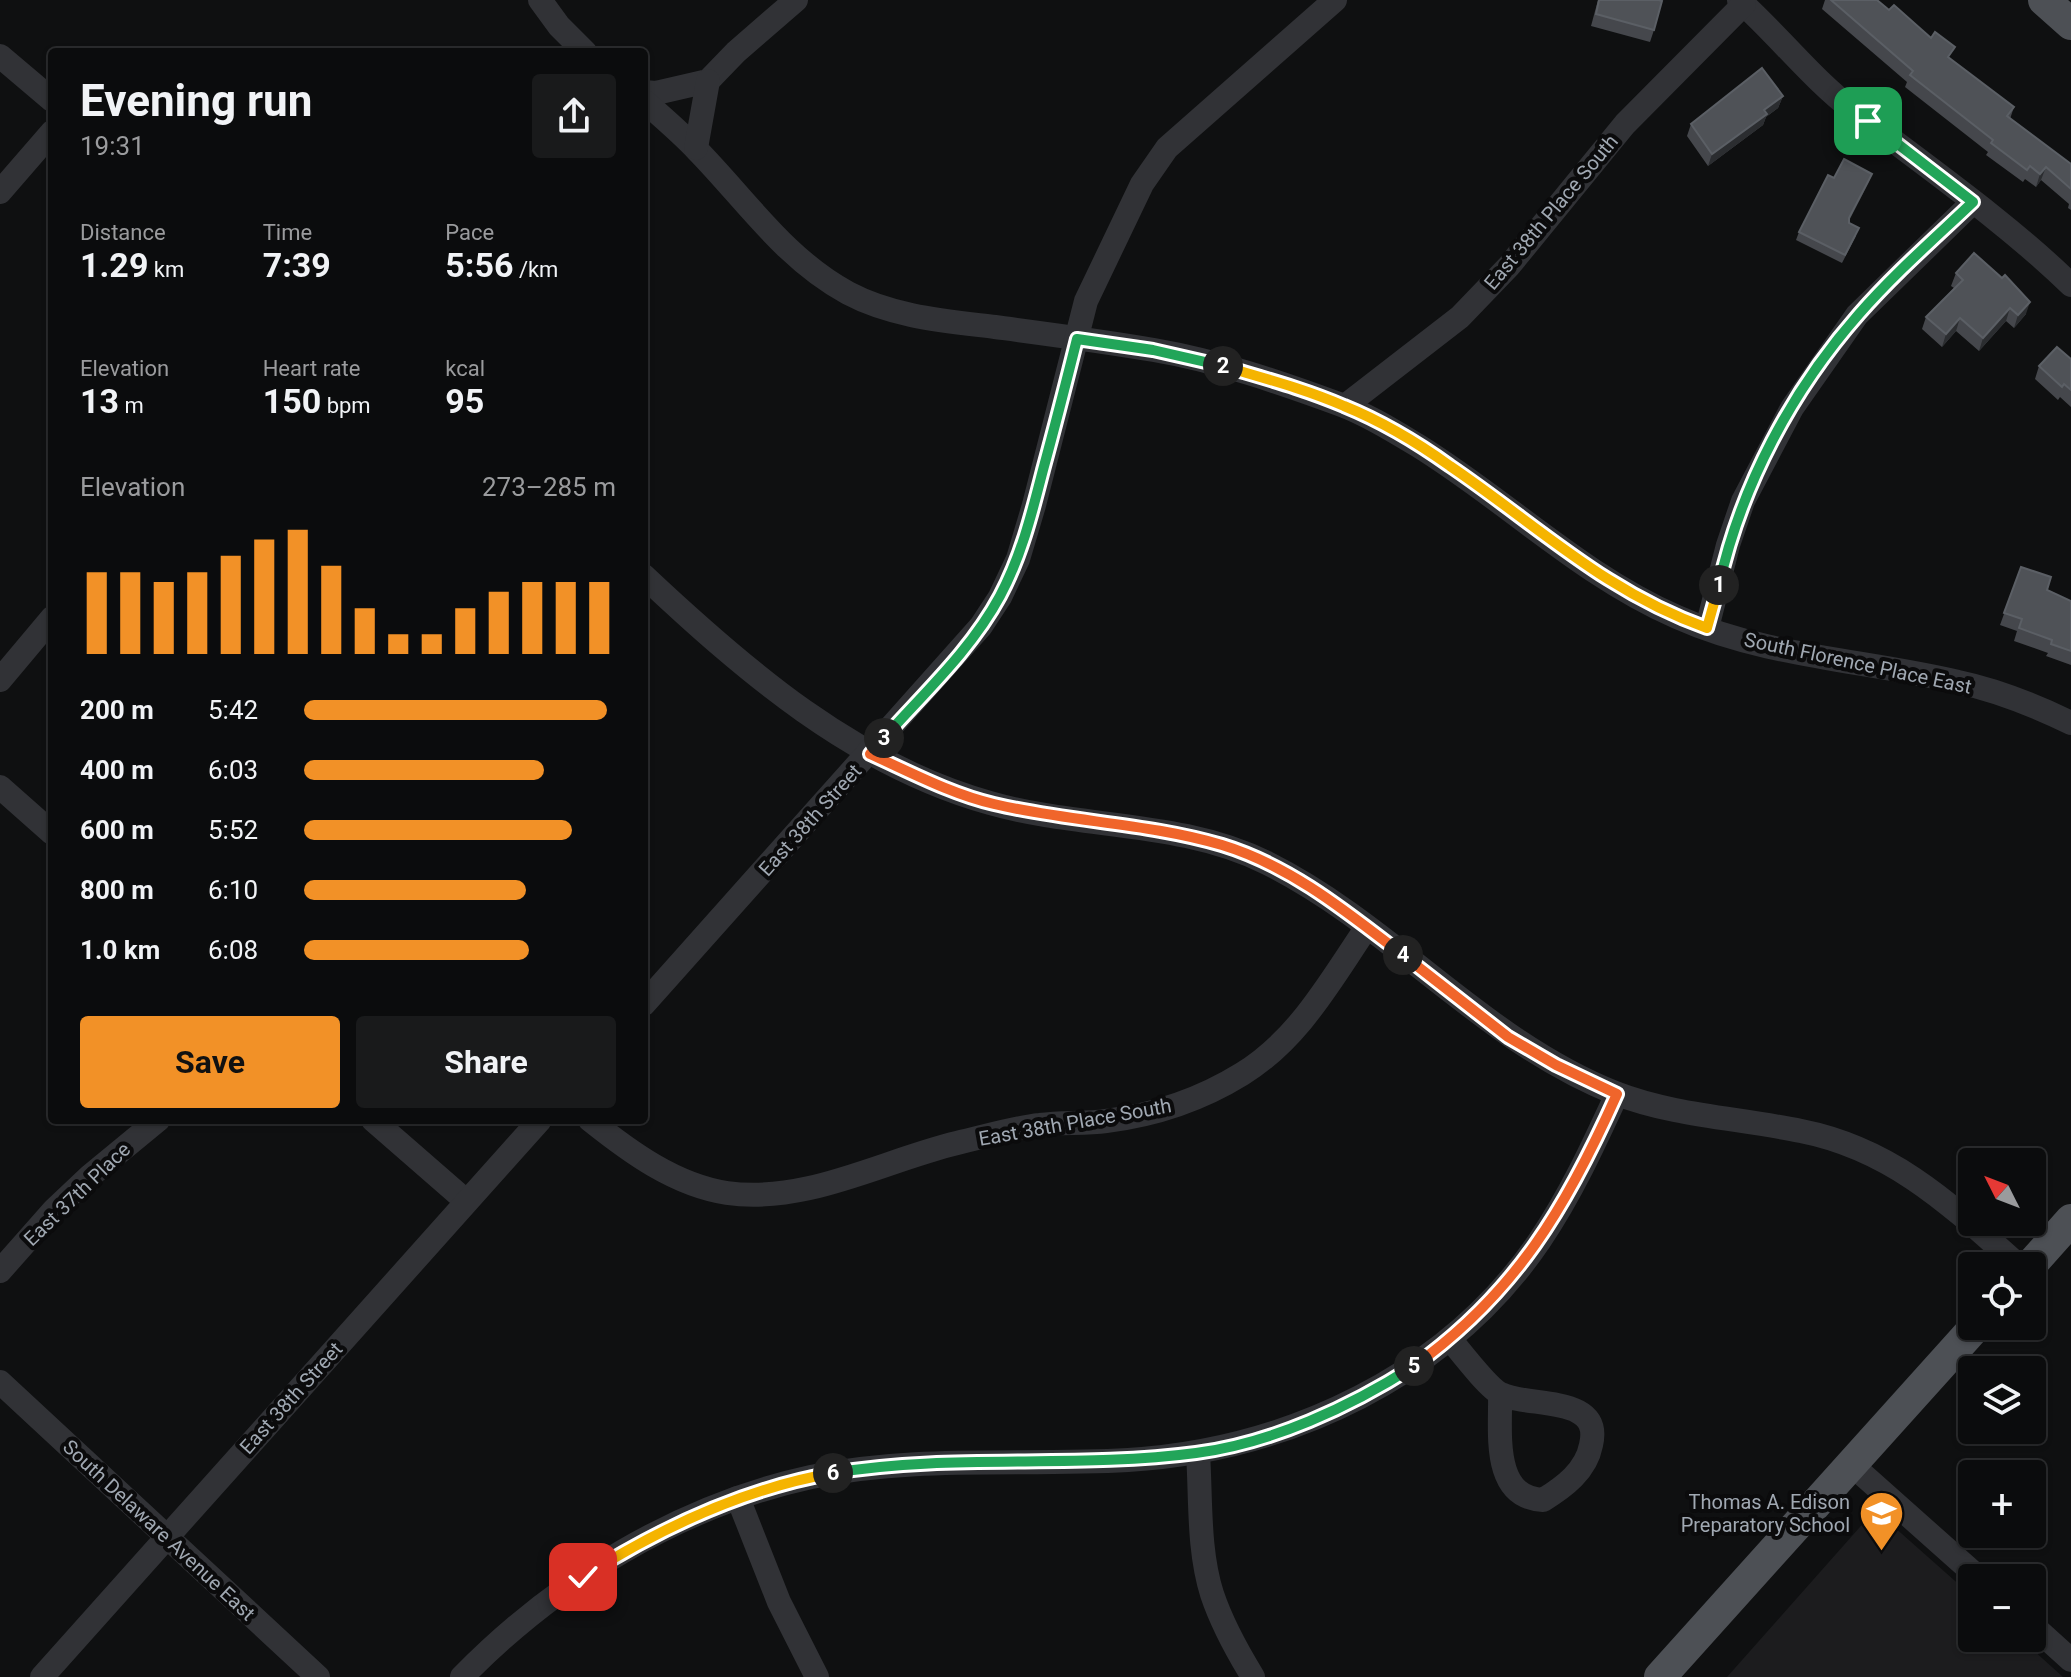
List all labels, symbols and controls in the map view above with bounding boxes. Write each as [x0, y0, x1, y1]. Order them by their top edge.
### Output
button: share [532, 74, 616, 158]
text: Evening run [80, 75, 312, 127]
pin [1834, 87, 1902, 155]
icon: arrive [1846, 99, 1890, 143]
street label: East 38th Place South [1479, 129, 1623, 295]
text: 19:31 [80, 131, 145, 161]
text: Distance [80, 220, 166, 245]
text: Time [263, 220, 312, 245]
text: Pace [445, 220, 494, 245]
text: 1.29 [80, 245, 148, 285]
text: 7:39 [263, 245, 331, 285]
text: 5:56 [445, 245, 513, 285]
text: km [148, 257, 184, 282]
text: /km [513, 257, 558, 282]
pin: 2 [1203, 346, 1243, 386]
text: 2 [1217, 353, 1229, 378]
text: Elevation [80, 356, 169, 381]
text: Heart rate [263, 356, 361, 381]
text: kcal [445, 356, 485, 381]
text: 13 [80, 381, 119, 421]
text: 150 [263, 381, 321, 421]
text: 95 [445, 381, 484, 421]
text: m [119, 393, 144, 418]
text: bpm [321, 393, 371, 418]
text: Elevation [80, 472, 185, 502]
text: 273–285 m [482, 472, 616, 502]
pin: 1 [1699, 565, 1739, 605]
text: 1 [1713, 572, 1725, 597]
street label: South Florence Place East [1742, 627, 1974, 699]
text: 200 m [80, 695, 154, 725]
text: 5:42 [208, 695, 258, 725]
pin: 3 [864, 718, 904, 758]
text: 3 [878, 725, 890, 750]
text: 400 m [80, 755, 154, 785]
text: 6:03 [208, 755, 258, 785]
street label: East 38th Street [754, 759, 866, 881]
text: 600 m [80, 815, 154, 845]
text: 5:52 [208, 815, 258, 845]
text: 800 m [80, 875, 154, 905]
text: 6:10 [208, 875, 258, 905]
text: 1.0 km [80, 935, 160, 965]
text: 6:08 [208, 935, 258, 965]
pin: 4 [1383, 935, 1423, 975]
text: 4 [1397, 942, 1409, 967]
button: Save [80, 1016, 340, 1108]
button: Share [356, 1016, 616, 1108]
street label: East 38th Place South [977, 1093, 1173, 1151]
street label: East 37th Place [19, 1137, 135, 1251]
north arrow [1958, 1148, 2046, 1236]
map controls [1958, 1148, 2046, 1652]
button: locate [1958, 1252, 2046, 1340]
street label: East 38th Street [235, 1337, 347, 1459]
pin: 5 [1394, 1346, 1434, 1386]
text: 5 [1408, 1353, 1420, 1378]
button: layers [1958, 1356, 2046, 1444]
street label: South Delaware Avenue East [58, 1435, 260, 1625]
pin: 6 [813, 1453, 853, 1493]
text: 6 [827, 1460, 839, 1485]
button: + [1958, 1460, 2046, 1548]
place label: Thomas A. Edison Preparatory School [1681, 1490, 1850, 1537]
school or university icon: Thomas A. Edison Preparatory School [1857, 1490, 1905, 1553]
pin [549, 1543, 617, 1611]
icon: check [561, 1555, 605, 1599]
button: − [1958, 1564, 2046, 1652]

